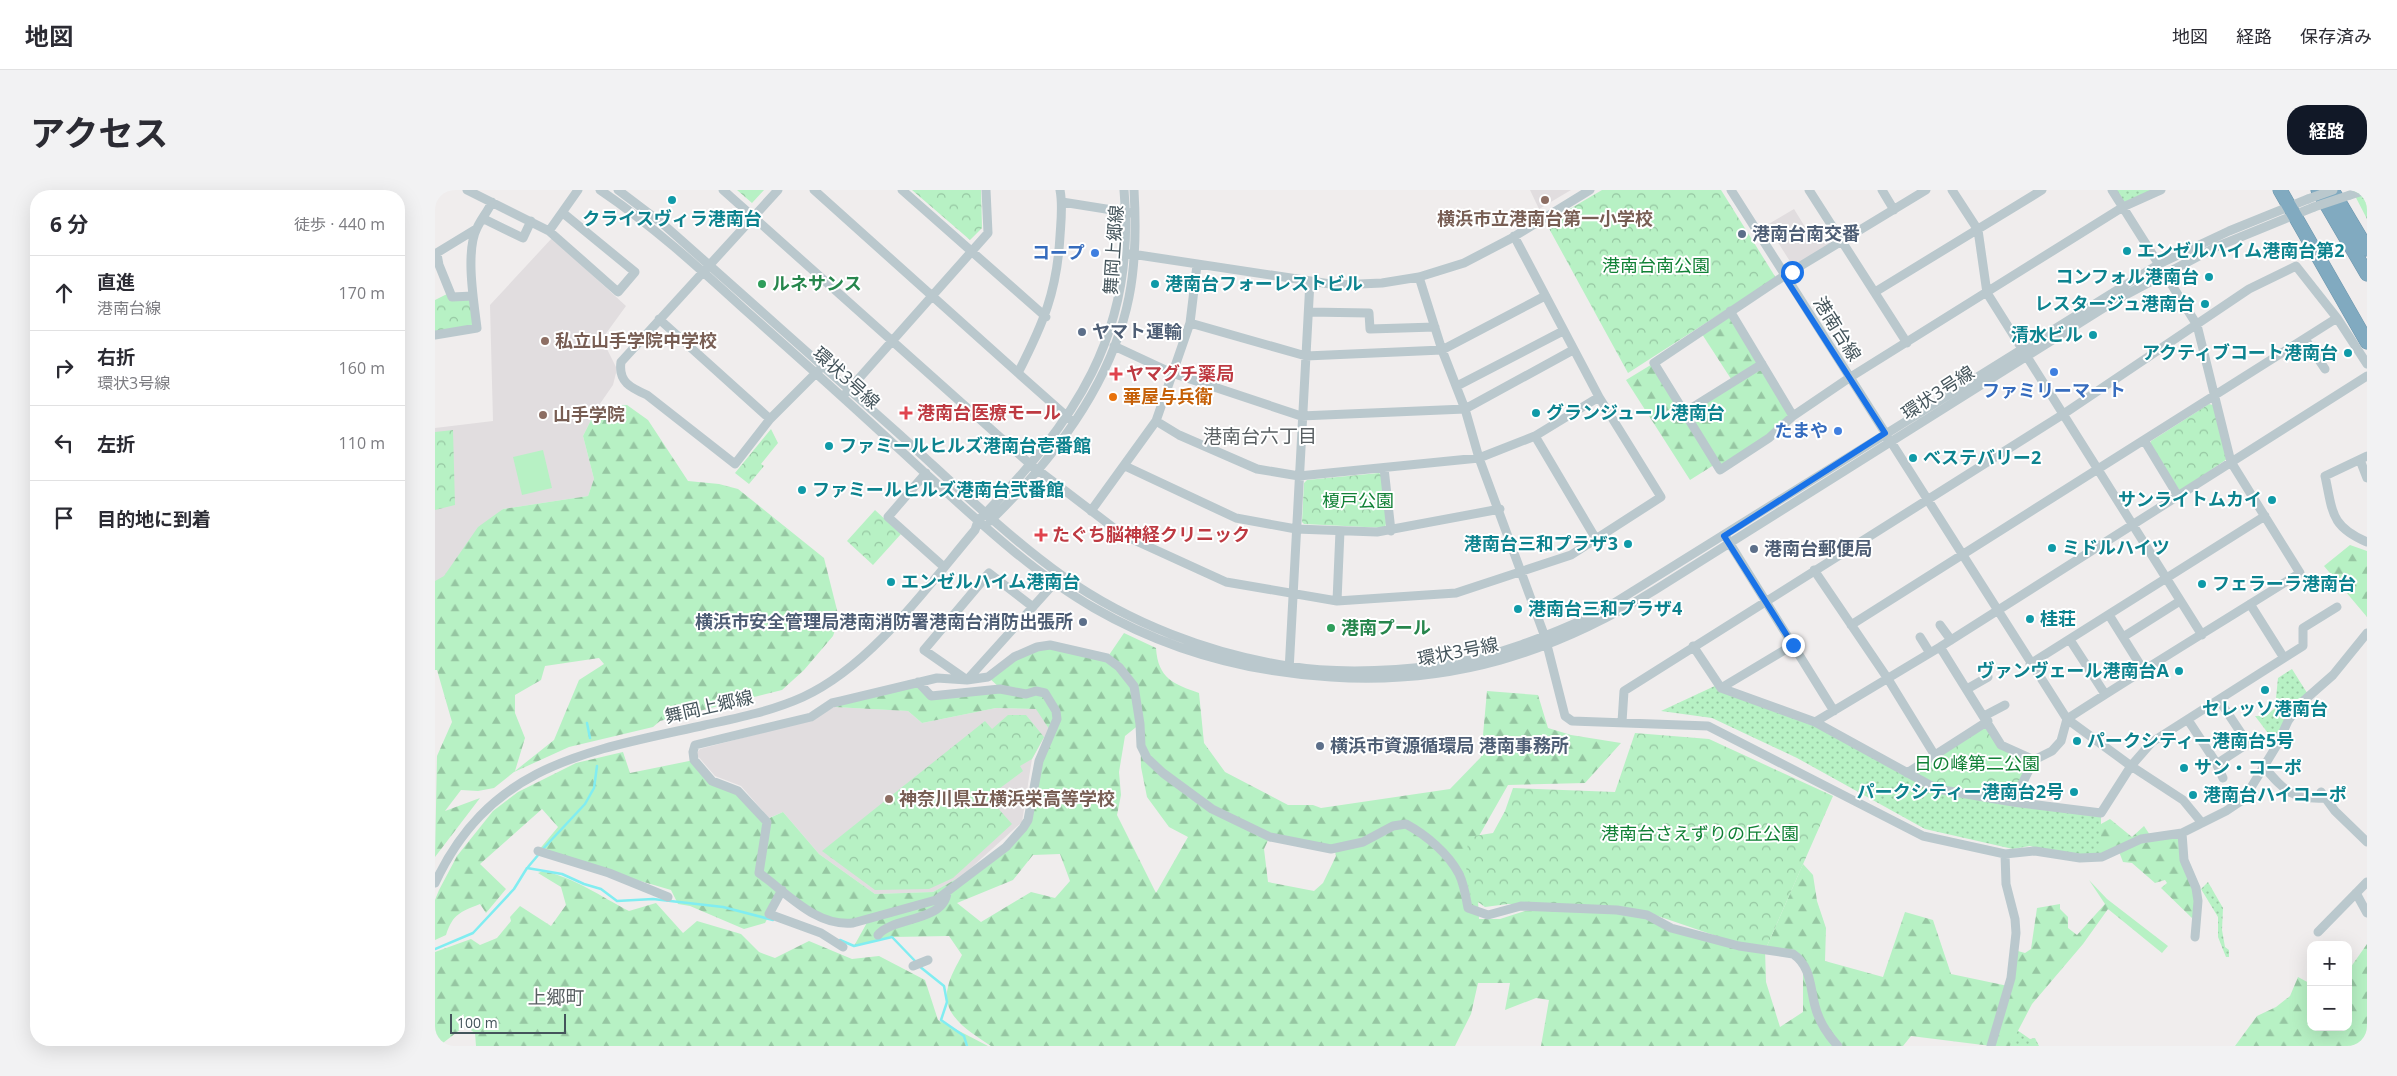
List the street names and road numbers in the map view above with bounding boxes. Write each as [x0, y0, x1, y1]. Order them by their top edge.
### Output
street label: 舞岡上郷線 [1098, 204, 1128, 296]
street label: 港南台線 [1809, 292, 1867, 365]
street label: 環状3号線 [808, 341, 885, 414]
street label: 環状3号線 [1896, 360, 1979, 425]
street label: 環状3号線 [1415, 631, 1500, 671]
street label: 舞岡上郷線 [662, 684, 755, 728]

